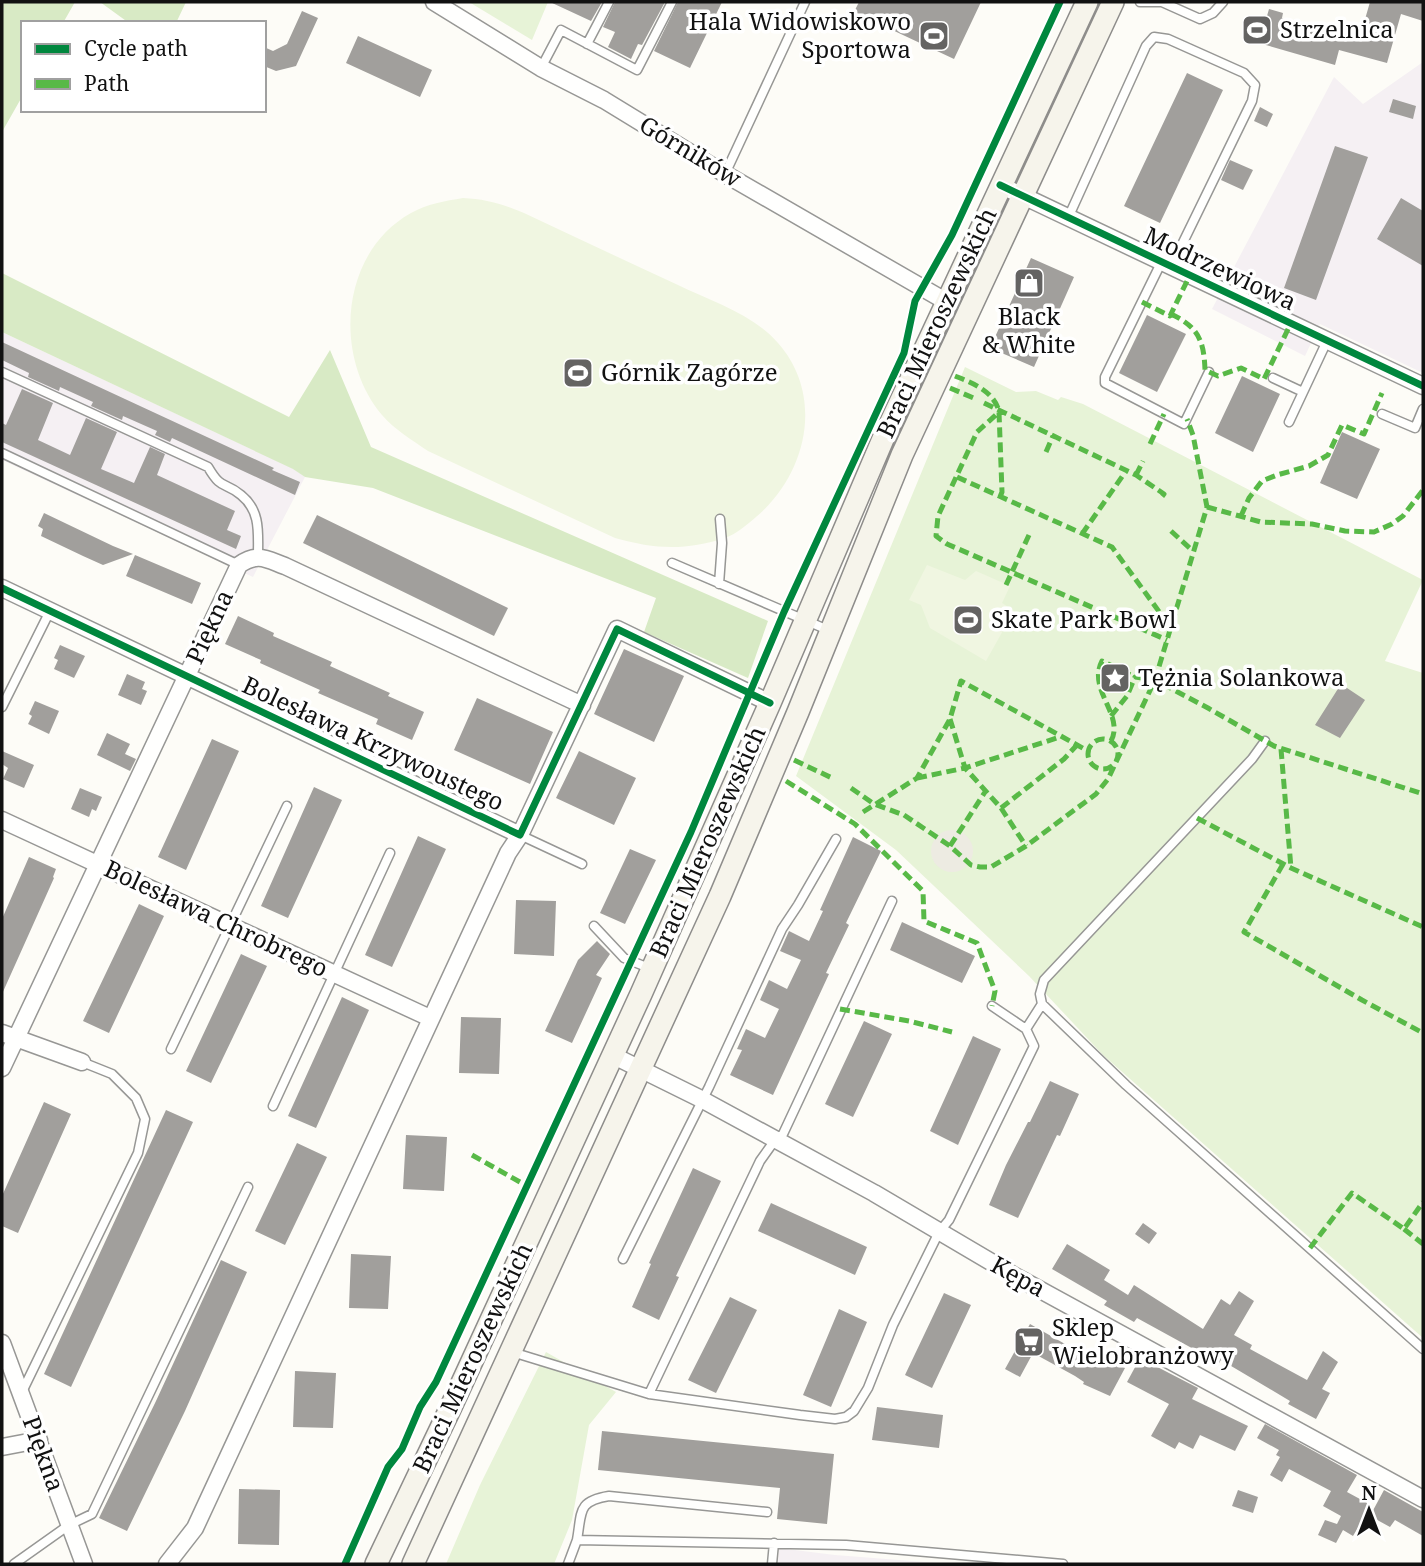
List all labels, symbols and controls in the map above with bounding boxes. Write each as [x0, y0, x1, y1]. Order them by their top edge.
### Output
place label: Hala Widowiskowo Sportowa [689, 4, 911, 65]
place label: Strzelnica [1280, 12, 1394, 45]
sports icon: Strzelnica [1240, 13, 1274, 47]
sports icon: Hala Widowiskowo Sportowa [917, 19, 951, 53]
legend [21, 21, 266, 112]
text: Cycle path [84, 34, 188, 62]
text: Path [84, 69, 129, 97]
street label: Górników [634, 107, 748, 194]
street label: Braci Mieroszewskich [868, 202, 1003, 443]
street label: Modrzewiowa [1139, 218, 1302, 317]
shop icon: Black & White [1012, 266, 1046, 300]
place label: Black & White [982, 299, 1076, 360]
place label: Górnik Zagórze [601, 355, 778, 388]
sports icon: Górnik Zagórze [561, 356, 595, 390]
street label: Piękna [177, 584, 240, 669]
place label: Skate Park Bowl [991, 602, 1177, 635]
sports icon: Skate Park Bowl [951, 603, 985, 637]
place label: Tężnia Solankowa [1138, 660, 1344, 693]
place icon: Tężnia Solankowa [1098, 661, 1132, 695]
street label: Bolesława Krzywoustego [238, 667, 510, 818]
street label: Braci Mieroszewskich [641, 720, 773, 962]
street label: Bolesława Chrobrego [99, 851, 334, 984]
street label: Braci Mieroszewskich [404, 1237, 539, 1478]
street label: Kępa [986, 1247, 1052, 1304]
place label: Sklep Wielobranżowy [1052, 1310, 1234, 1371]
supermarket icon: Sklep Wielobranżowy [1012, 1325, 1046, 1359]
street label: Piękna [16, 1411, 73, 1496]
north arrow [1334, 1475, 1404, 1545]
text: N [1362, 1480, 1377, 1506]

